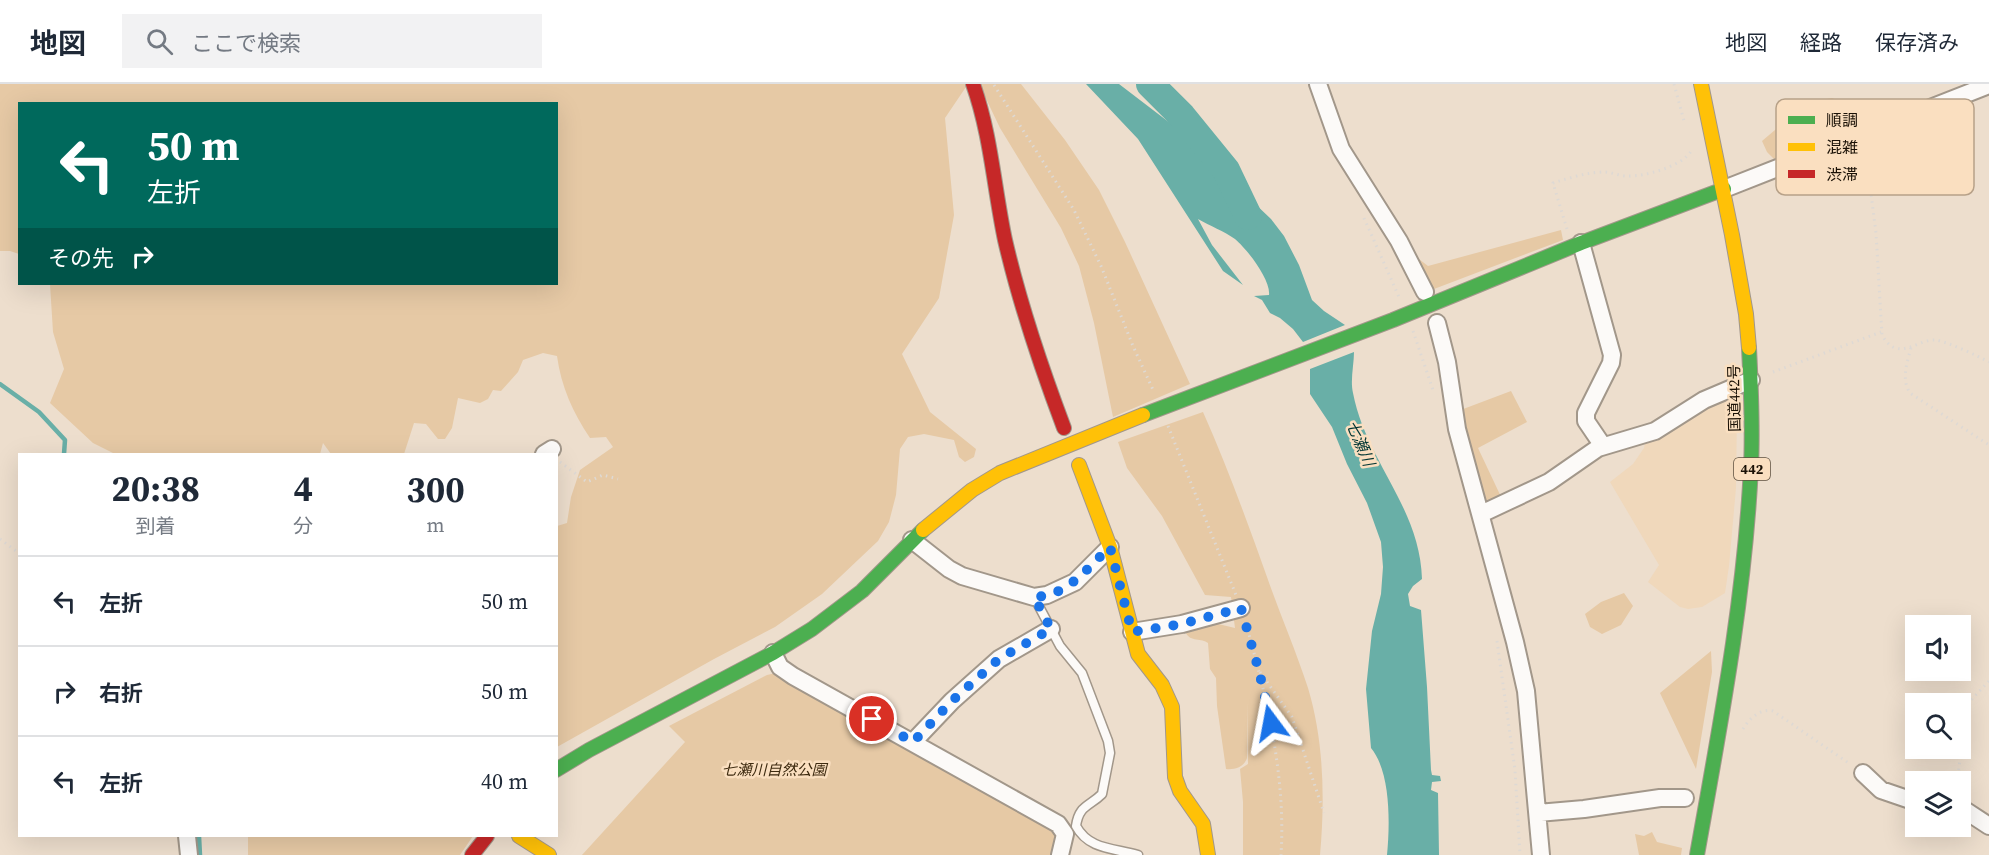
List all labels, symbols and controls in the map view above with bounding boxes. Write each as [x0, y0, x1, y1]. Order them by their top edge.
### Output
search box [122, 14, 542, 68]
text: 地図 [30, 24, 86, 62]
icon: search [143, 25, 176, 58]
text: ここで検索 [191, 28, 301, 58]
text: 地図 [1725, 28, 1767, 57]
text: 経路 [1800, 28, 1842, 57]
text: 保存済み [1875, 28, 1959, 57]
legend [1776, 99, 1974, 195]
text: 順調 [1826, 109, 1858, 131]
text: 50 m [147, 116, 240, 174]
icon: left [48, 126, 126, 204]
text: 混雑 [1826, 136, 1858, 158]
text: 渋滞 [1826, 163, 1858, 185]
text: 左折 [147, 174, 201, 211]
icon: right [126, 240, 159, 273]
text: その先 [48, 243, 114, 273]
street label: 国道442号 [1723, 364, 1745, 432]
water label: 七瀬川 [1341, 417, 1381, 471]
road number: 442 [1734, 458, 1770, 480]
text: 20:38 [111, 464, 200, 513]
text: 4 [293, 464, 313, 513]
text: 300 [406, 465, 465, 514]
text: m [427, 511, 445, 539]
text: 到着 [136, 512, 176, 540]
text: 分 [293, 512, 313, 540]
icon: left [48, 585, 81, 618]
text: 50 m [481, 586, 528, 616]
text: 左折 [99, 588, 143, 618]
map controls [1905, 615, 1971, 837]
button: sound [1905, 615, 1971, 681]
icon: right [48, 675, 81, 708]
text: 50 m [481, 676, 528, 706]
text: 右折 [99, 678, 143, 708]
position arrow [1239, 691, 1303, 755]
pin [846, 693, 897, 744]
button: search [1905, 693, 1971, 759]
icon: arrive [855, 702, 888, 735]
park label: 七瀬川自然公園 [721, 759, 828, 780]
icon: left [48, 765, 81, 798]
text: 40 m [481, 766, 528, 796]
text: 左折 [99, 768, 143, 798]
button: layers [1905, 771, 1971, 837]

